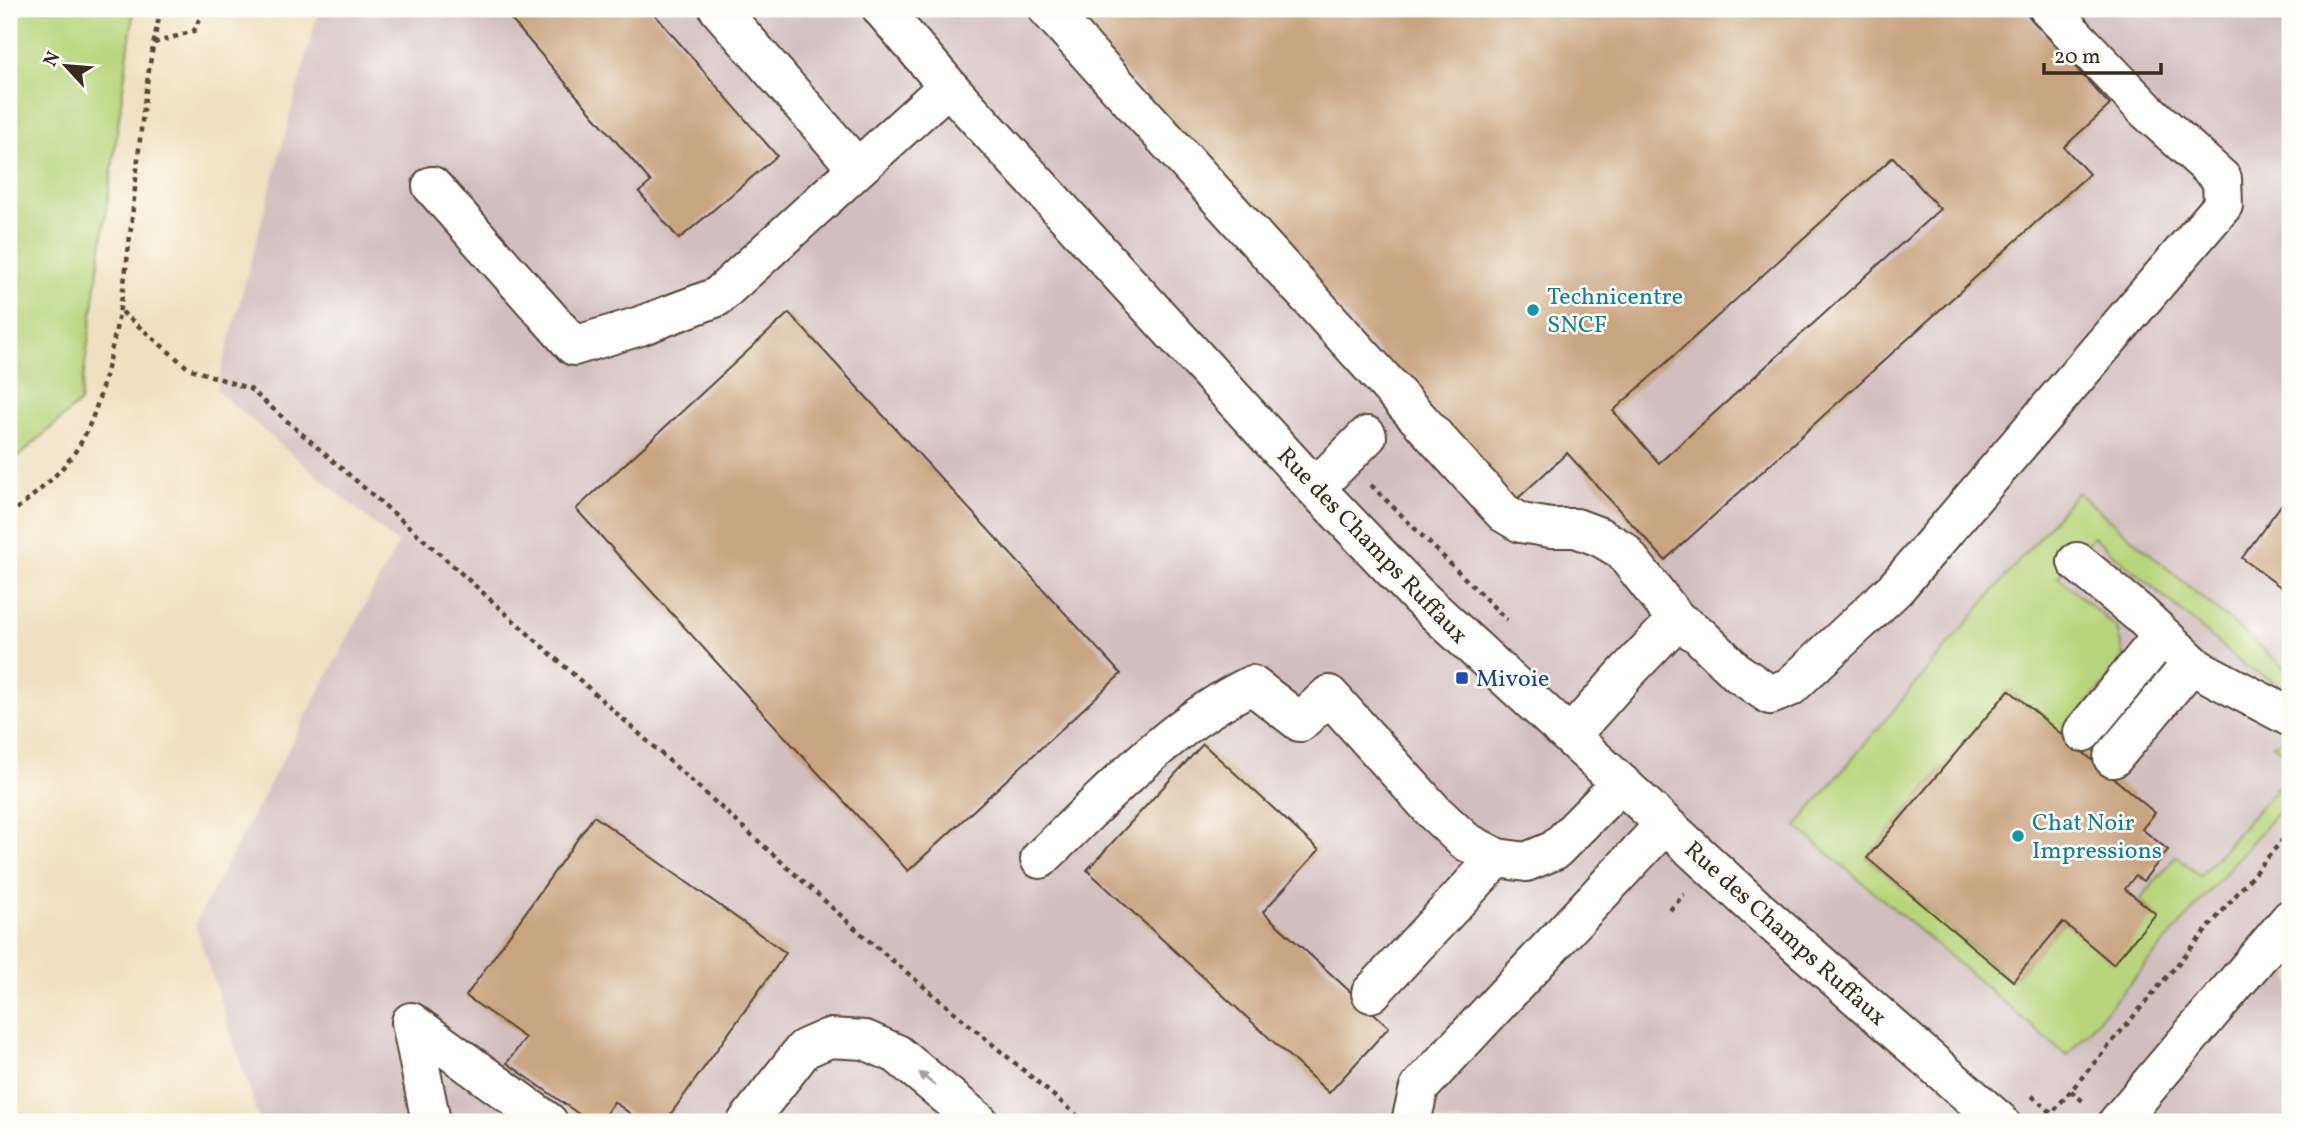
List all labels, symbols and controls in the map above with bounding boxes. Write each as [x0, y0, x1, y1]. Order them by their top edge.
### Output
north arrow [32, 32, 102, 102]
scale bar [2044, 32, 2161, 76]
text: 20 m [2054, 43, 2100, 72]
text: N [38, 47, 67, 71]
place label: Technicentre SNCF [1547, 281, 1683, 343]
marker: Technicentre SNCF [1525, 302, 1541, 318]
street label: Rue des Champs Ruffaux [1268, 440, 1475, 652]
place label: Mivoie [1476, 663, 1549, 697]
marker: Mivoie [1454, 670, 1470, 686]
place label: Chat Noir Impressions [2032, 807, 2162, 869]
marker: Chat Noir Impressions [2010, 828, 2026, 844]
street label: Rue des Champs Ruffaux [1676, 834, 1893, 1035]
one-way arrow [918, 1071, 936, 1086]

